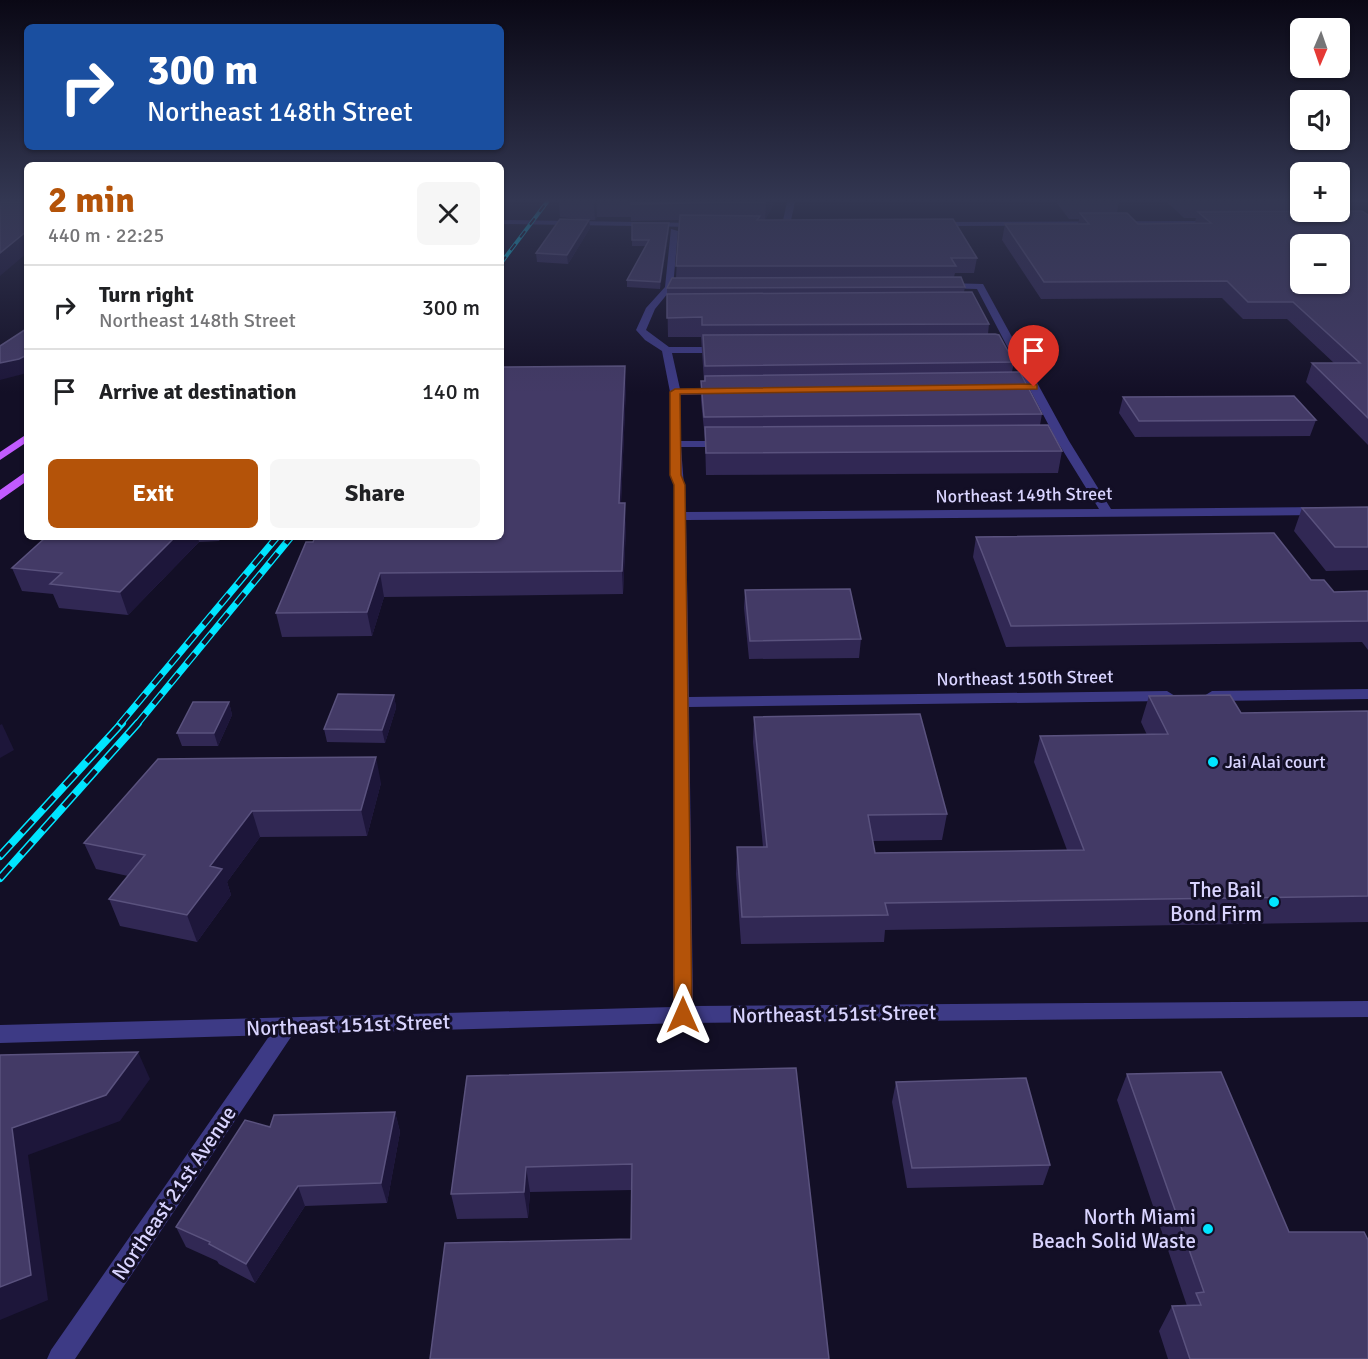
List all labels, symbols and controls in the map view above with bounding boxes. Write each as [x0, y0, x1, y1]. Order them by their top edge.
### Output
north arrow [1290, 18, 1350, 78]
map controls [1290, 18, 1350, 294]
text: 300 m [147, 45, 258, 96]
icon: right [48, 48, 126, 126]
button: sound [1290, 90, 1350, 150]
text: Northeast 148th Street [147, 96, 413, 129]
button: + [1290, 162, 1350, 222]
text: 2 min [48, 178, 135, 223]
button: close [417, 182, 480, 245]
text: 440 m · 22:25 [48, 223, 164, 248]
button: − [1290, 234, 1350, 294]
text: Turn right [99, 281, 194, 308]
icon: right [48, 291, 81, 324]
text: 300 m [422, 294, 480, 321]
text: Northeast 148th Street [99, 308, 296, 333]
pin [1008, 325, 1059, 387]
icon: arrive [1017, 334, 1050, 367]
icon: arrive [48, 375, 81, 408]
text: Arrive at destination [99, 378, 296, 405]
text: 140 m [422, 378, 480, 405]
button: Exit [48, 459, 258, 528]
button: Share [270, 459, 480, 528]
street label: Northeast 149th Street [935, 482, 1113, 508]
street label: Northeast 150th Street [936, 665, 1114, 691]
place label: Jai Alai court [1225, 751, 1326, 773]
marker: Jai Alai court [1206, 755, 1220, 769]
place label: The Bail Bond Firm [1170, 877, 1262, 927]
marker: The Bail Bond Firm [1267, 895, 1281, 909]
position arrow [651, 983, 715, 1047]
street label: Northeast 151st Street [732, 999, 936, 1029]
street label: Northeast 151st Street [245, 1008, 451, 1042]
street label: Northeast 21st Avenue [106, 1101, 242, 1285]
place label: North Miami Beach Solid Waste [1032, 1204, 1196, 1254]
marker: North Miami Beach Solid Waste [1201, 1222, 1215, 1236]

